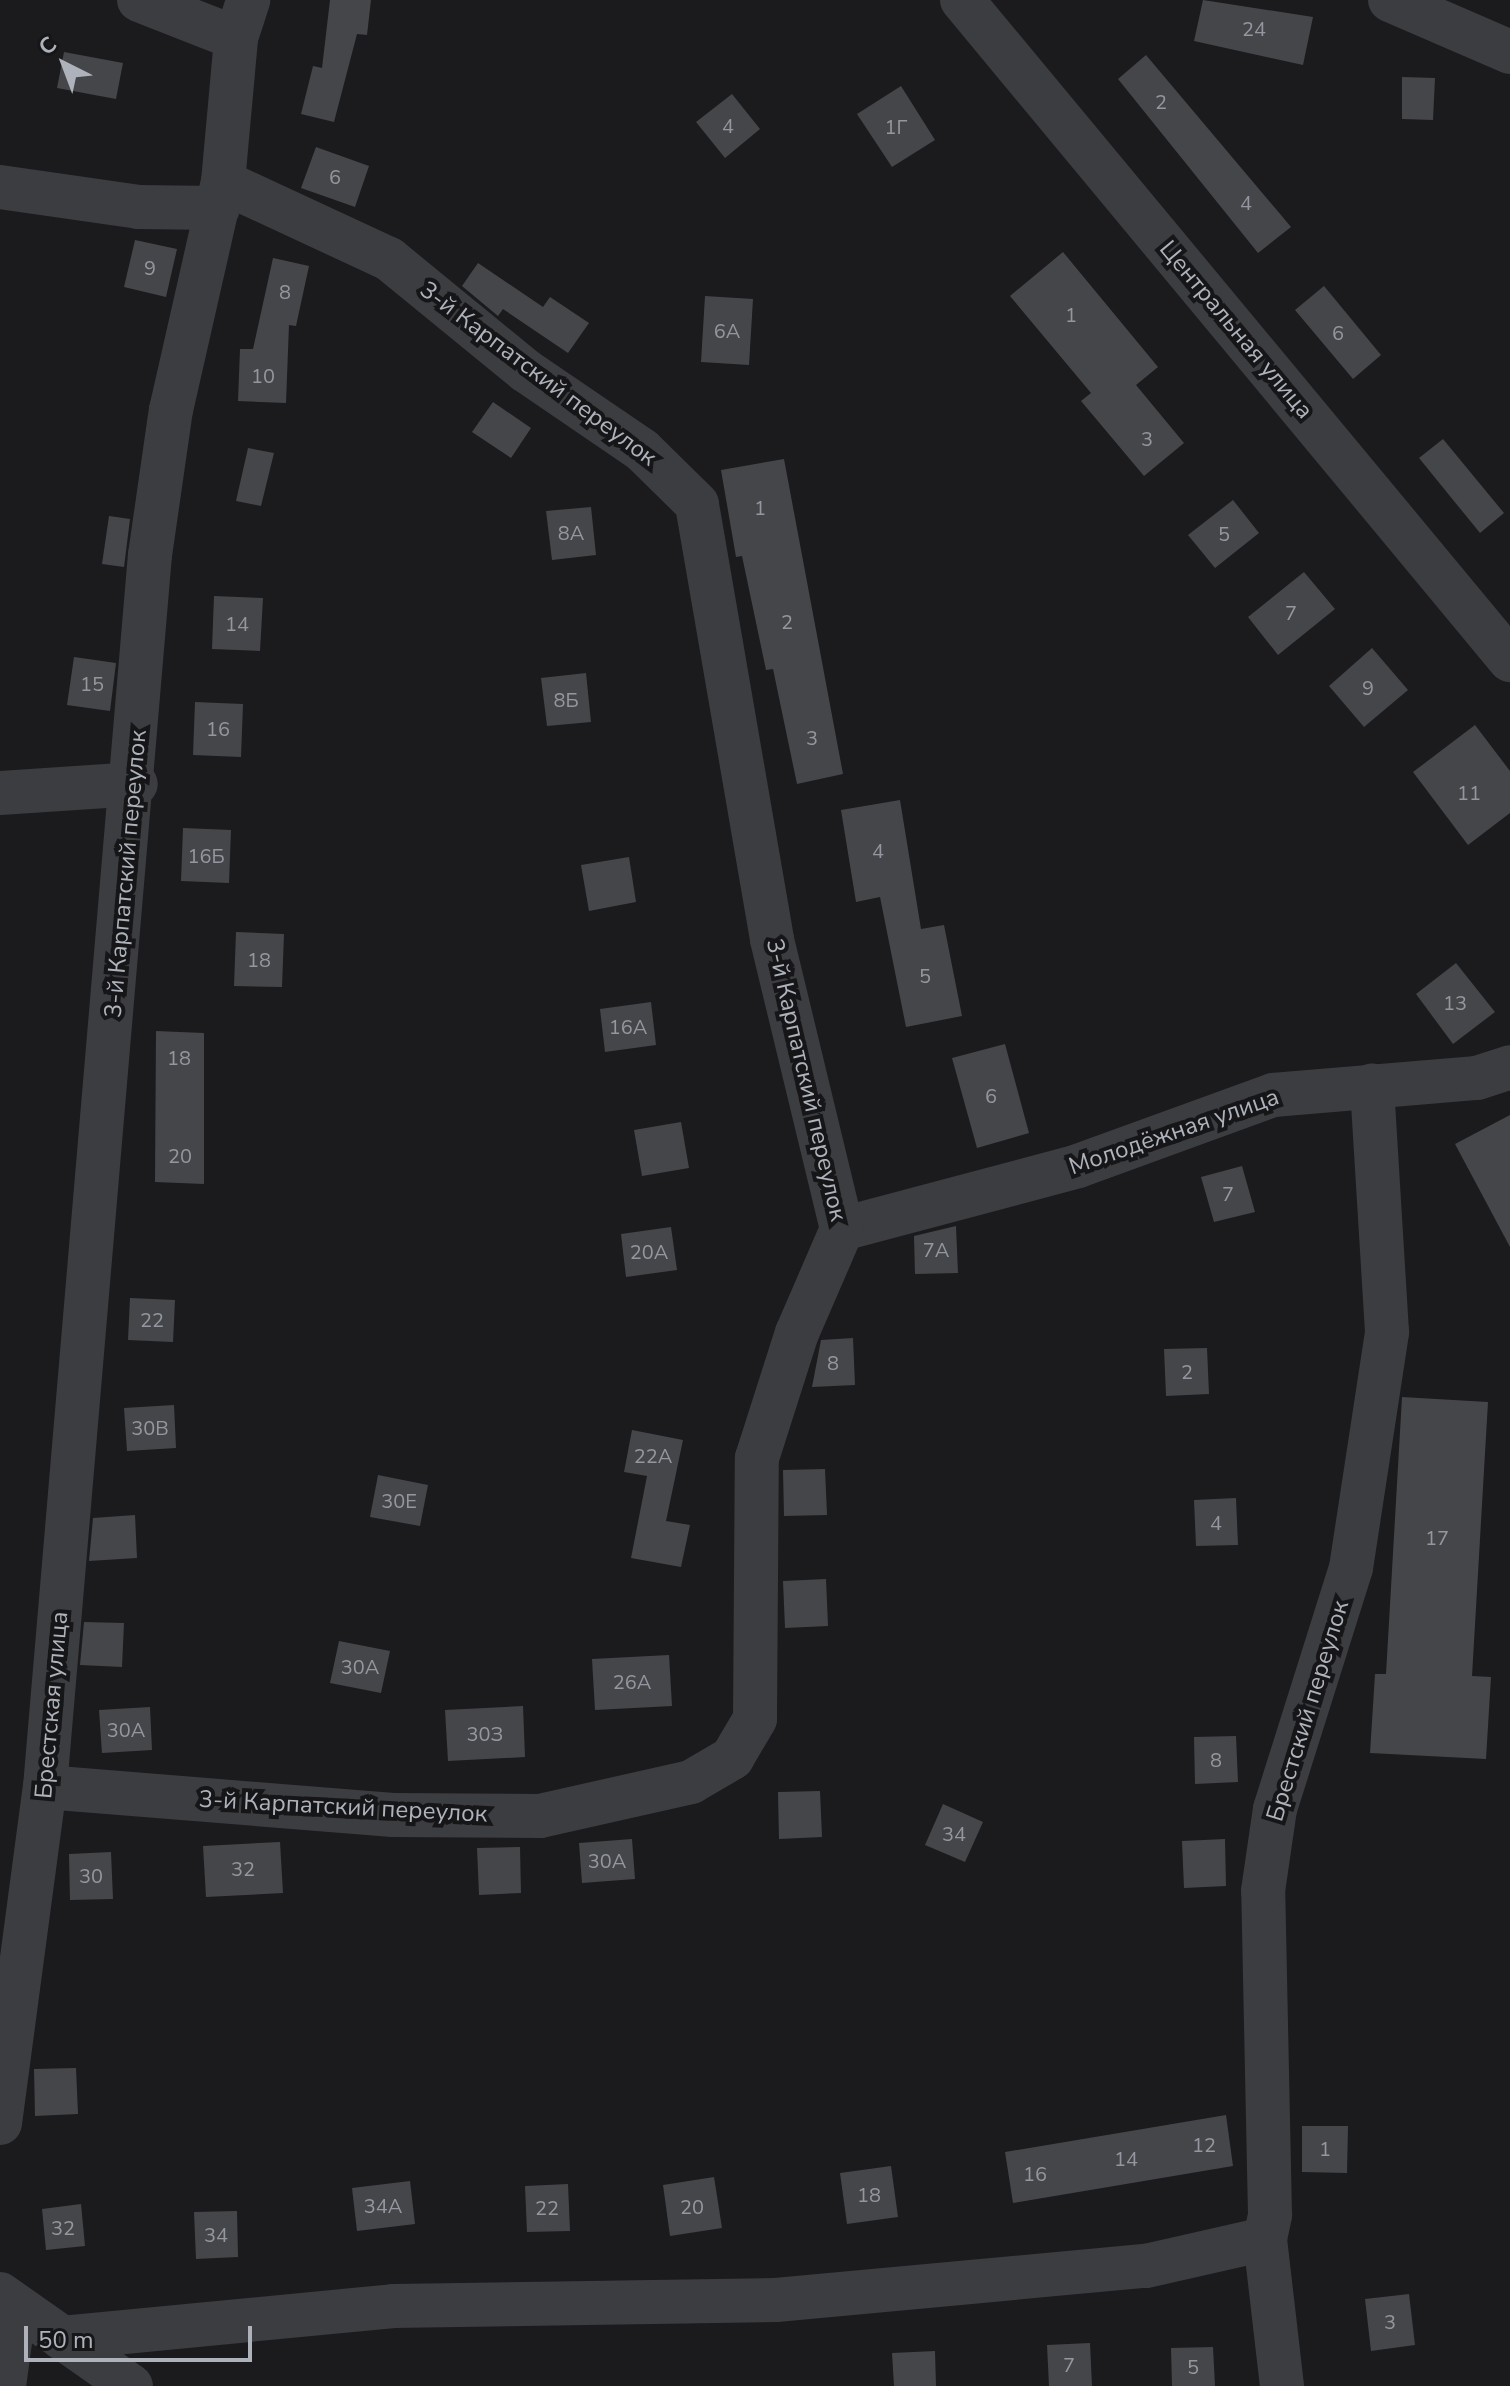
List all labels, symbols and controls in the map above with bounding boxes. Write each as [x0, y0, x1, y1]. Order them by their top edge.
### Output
house number: 24 [1242, 17, 1266, 41]
north arrow [24, 24, 104, 104]
text: С [32, 30, 64, 62]
house number: 2 [1155, 90, 1167, 114]
house number: 4 [722, 114, 734, 138]
house number: 1Г [885, 115, 907, 139]
house number: 6 [329, 165, 341, 189]
house number: 4 [1240, 191, 1252, 215]
street label: Центральная улица [1153, 235, 1319, 425]
house number: 9 [144, 256, 156, 280]
street label: 3-й Карпатский переулок [414, 276, 662, 472]
house number: 8 [279, 280, 291, 304]
house number: 1 [1065, 303, 1077, 327]
house number: 6А [714, 319, 740, 343]
house number: 6 [1332, 321, 1344, 345]
house number: 10 [251, 364, 275, 388]
house number: 3 [1141, 427, 1153, 451]
house number: 1 [754, 496, 766, 520]
house number: 8А [558, 521, 584, 545]
house number: 5 [1218, 522, 1230, 546]
house number: 7 [1285, 601, 1297, 625]
house number: 2 [781, 610, 793, 634]
house number: 14 [225, 612, 249, 636]
house number: 15 [80, 672, 104, 696]
house number: 9 [1362, 676, 1374, 700]
house number: 8Б [553, 688, 579, 712]
house number: 16 [206, 717, 230, 741]
house number: 3 [806, 726, 818, 750]
street label: 3-й Карпатский переулок [99, 729, 153, 1019]
house number: 11 [1457, 781, 1481, 805]
house number: 4 [872, 839, 884, 863]
house number: 16Б [187, 844, 225, 868]
street label: 3-й Карпатский переулок [759, 936, 853, 1224]
house number: 18 [247, 948, 271, 972]
house number: 5 [919, 964, 931, 988]
house number: 13 [1443, 991, 1467, 1015]
house number: 16А [609, 1015, 647, 1039]
house number: 18 [167, 1046, 191, 1070]
street label: Молодёжная улица [1065, 1083, 1283, 1181]
house number: 6 [985, 1084, 997, 1108]
house number: 20 [168, 1144, 192, 1168]
house number: 7 [1222, 1182, 1234, 1206]
house number: 7А [923, 1238, 949, 1262]
house number: 20А [630, 1240, 668, 1264]
house number: 22 [140, 1308, 164, 1332]
house number: 8 [827, 1351, 839, 1375]
house number: 2 [1181, 1360, 1193, 1384]
house number: 30В [131, 1416, 169, 1440]
house number: 22А [634, 1444, 672, 1468]
house number: 30Е [381, 1489, 417, 1513]
house number: 4 [1210, 1511, 1222, 1535]
house number: 17 [1425, 1526, 1449, 1550]
street label: Брестский переулок [1261, 1597, 1355, 1825]
street label: Брестская улица [29, 1610, 75, 1800]
house number: 30А [341, 1655, 379, 1679]
house number: 26А [613, 1670, 651, 1694]
house number: 30А [107, 1718, 145, 1742]
house number: 30З [467, 1722, 503, 1746]
house number: 8 [1210, 1748, 1222, 1772]
street label: 3-й Карпатский переулок [198, 1785, 488, 1829]
house number: 34 [942, 1822, 966, 1846]
house number: 30А [588, 1849, 626, 1873]
house number: 32 [231, 1857, 255, 1881]
house number: 30 [79, 1864, 103, 1888]
house number: 12 [1192, 2133, 1216, 2157]
house number: 1 [1319, 2137, 1331, 2161]
house number: 14 [1114, 2147, 1138, 2171]
house number: 16 [1023, 2162, 1047, 2186]
house number: 18 [857, 2183, 881, 2207]
house number: 34А [364, 2194, 402, 2218]
house number: 20 [680, 2195, 704, 2219]
house number: 22 [535, 2196, 559, 2220]
house number: 32 [51, 2216, 75, 2240]
house number: 34 [204, 2223, 228, 2247]
scale bar [28, 2310, 256, 2360]
house number: 3 [1384, 2310, 1396, 2334]
text: 50 m [38, 2324, 94, 2356]
house number: 7 [1063, 2353, 1075, 2377]
house number: 5 [1187, 2355, 1199, 2379]

